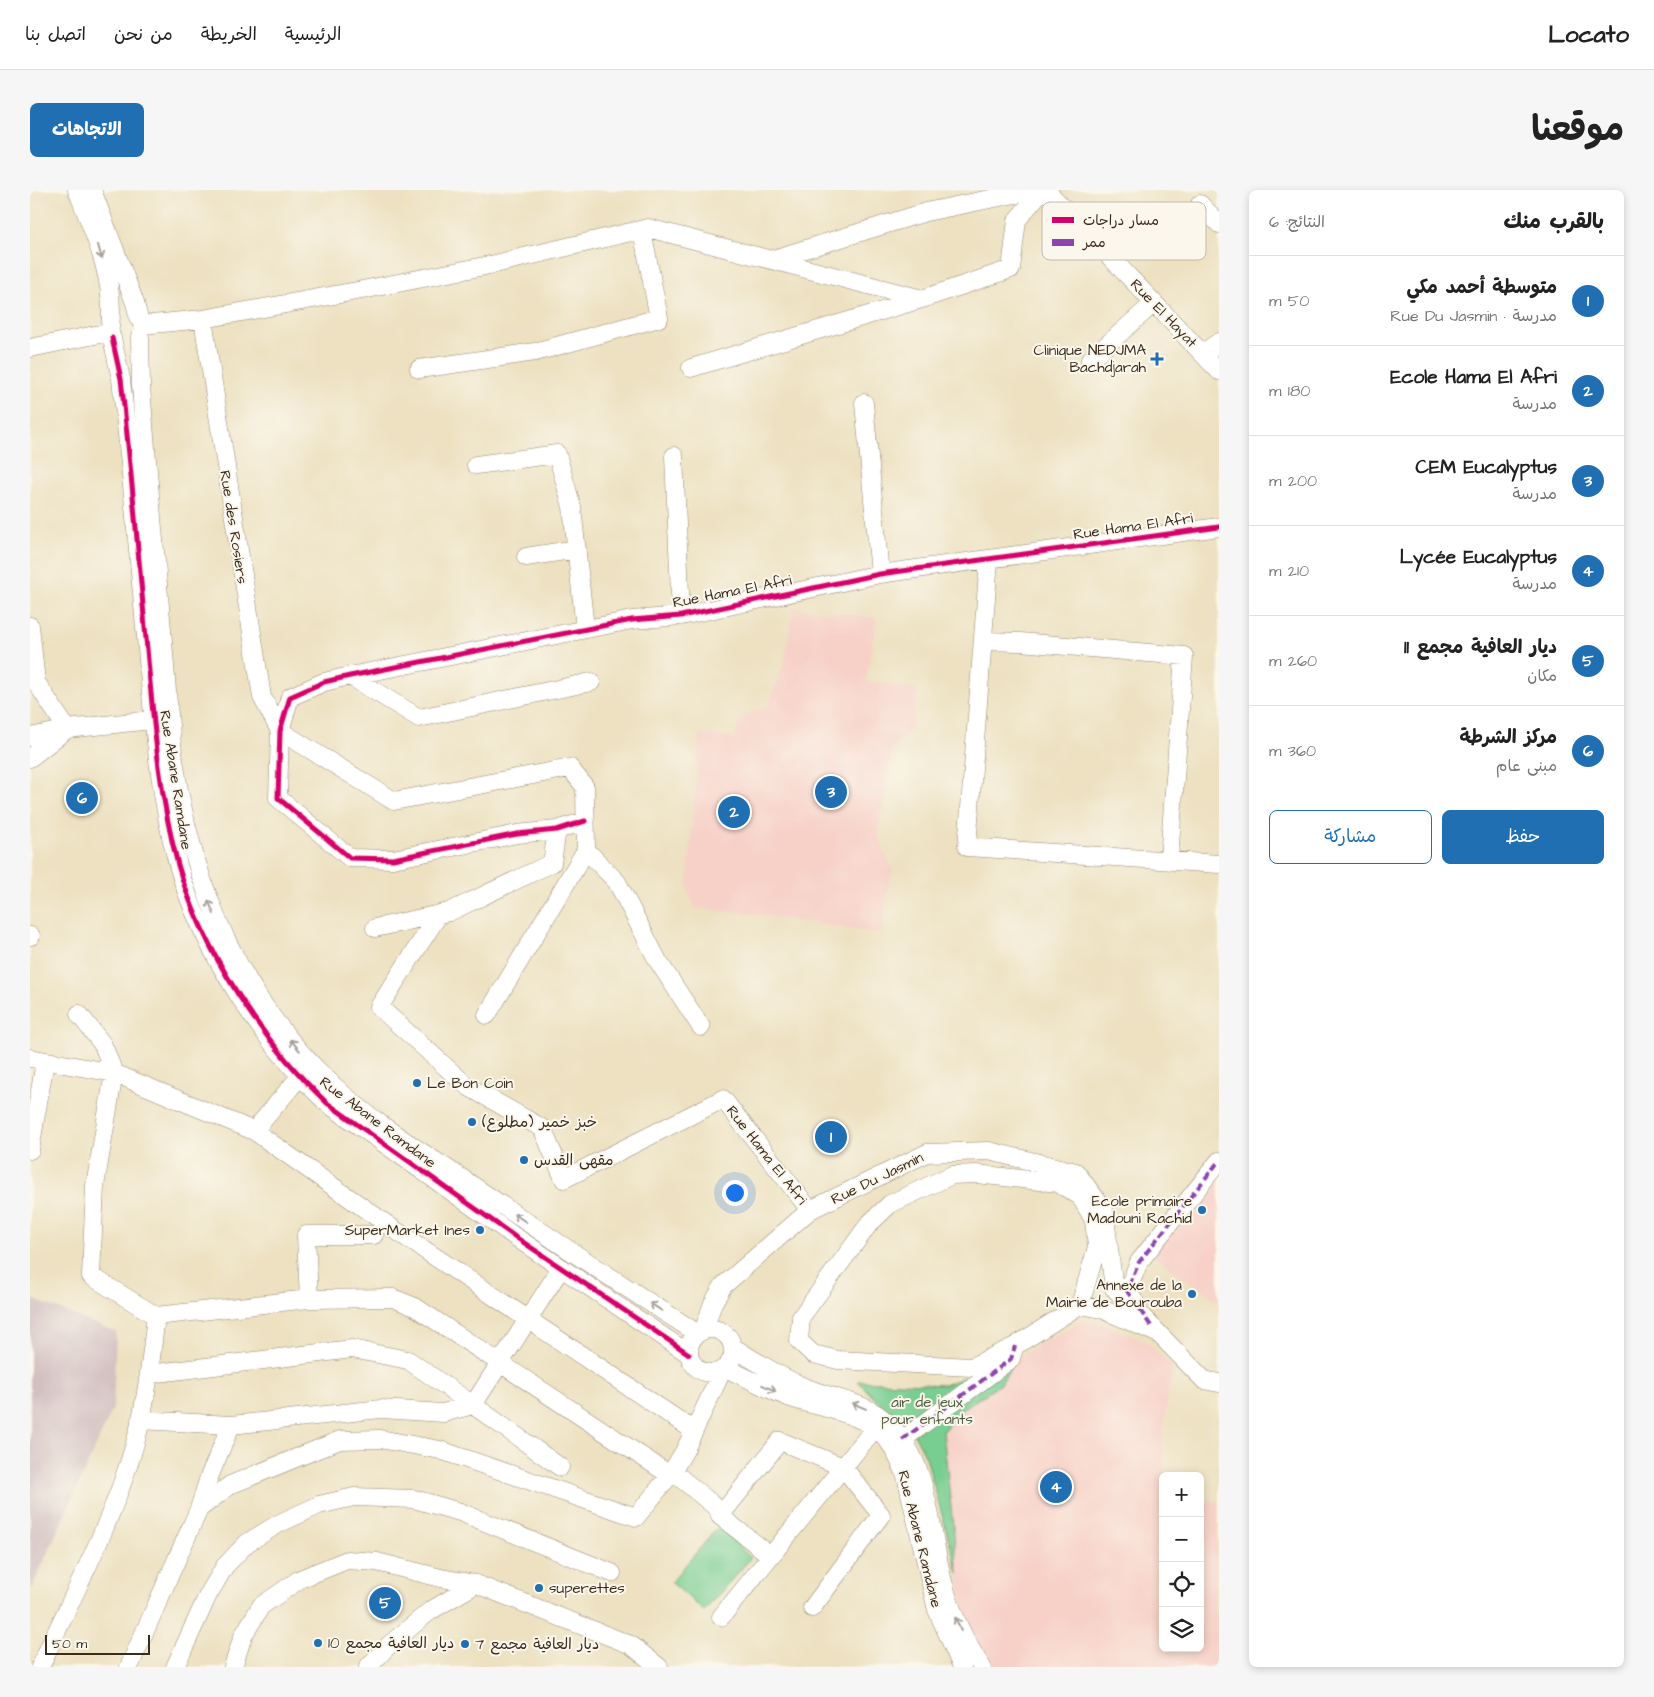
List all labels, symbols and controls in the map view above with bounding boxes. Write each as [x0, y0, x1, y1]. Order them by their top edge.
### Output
text: Locato [1548, 18, 1629, 52]
text: اتصل بنا [25, 22, 86, 47]
text: من نحن [114, 22, 173, 47]
text: الخريطة [201, 22, 257, 47]
text: الرئيسية [285, 22, 341, 47]
button: الاتجاهات [30, 103, 144, 157]
text: موقعنا [1531, 105, 1624, 154]
legend [1042, 202, 1206, 260]
text: بالقرب منك [1503, 207, 1604, 236]
text: مسار دراجات [1083, 211, 1159, 231]
text: النتائج: 6 [1269, 211, 1325, 233]
text: ممر [1082, 233, 1106, 253]
one-way arrow [95, 244, 105, 260]
street label: Rue El Hayat [1125, 274, 1202, 353]
text: متوسطة أحمد مكي [1406, 274, 1557, 301]
text: 50 m [1269, 290, 1309, 312]
text: 1 [1587, 290, 1589, 312]
text: مدرسة · Rue Du Jasmin [1390, 305, 1557, 327]
place label: Clinique NEDJMA Bachdjarah [1034, 340, 1147, 378]
marker: Clinique NEDJMA Bachdjarah [1150, 352, 1164, 366]
text: Ecole Hama El Afri [1390, 364, 1557, 391]
text: 180 m [1269, 380, 1310, 402]
text: 2 [1583, 380, 1593, 402]
text: مدرسة [1512, 393, 1557, 415]
text: CEM Eucalyptus [1416, 454, 1557, 481]
street label: Rue des Rosiers [214, 469, 253, 586]
text: 200 m [1269, 470, 1317, 492]
text: 3 [1584, 470, 1592, 492]
text: مدرسة [1512, 483, 1557, 505]
street label: Rue Hama El Afri [1072, 508, 1195, 545]
text: Lycée Eucalyptus [1400, 544, 1557, 571]
text: 210 m [1269, 560, 1309, 582]
text: 4 [1583, 560, 1593, 582]
street label: Rue Hama El Afri [671, 570, 794, 613]
text: مدرسة [1512, 573, 1557, 595]
text: ديار العافية مجمع 11 [1404, 634, 1557, 661]
text: 260 m [1269, 650, 1317, 672]
text: 5 [1582, 650, 1594, 672]
text: مكان [1527, 665, 1557, 687]
street label: Rue Abane Ramdane [154, 709, 197, 851]
text: مركز الشرطة [1459, 724, 1557, 751]
text: 360 m [1269, 740, 1316, 762]
text: 6 [1583, 740, 1593, 762]
text: مبنى عام [1496, 755, 1557, 777]
pin: 3 [815, 773, 847, 811]
pin: 6 [66, 779, 98, 817]
pin: 2 [718, 793, 750, 831]
button: مشاركة [1269, 810, 1432, 864]
button: حفظ [1442, 810, 1604, 864]
one-way arrow [205, 900, 215, 915]
one-way arrow [289, 1039, 300, 1052]
street label: Rue Abane Ramdane [315, 1072, 440, 1173]
place label: Le Bon Coin [427, 1073, 513, 1094]
marker: Le Bon Coin [411, 1077, 423, 1089]
street label: Rue Hama El Afri [721, 1101, 813, 1210]
place label: خبز خمير (مطلوع) [482, 1112, 597, 1133]
marker: خبز خمير (مطلوع) [466, 1116, 478, 1128]
pin: 1 [815, 1118, 847, 1156]
street label: Rue Du Jasmin [828, 1147, 927, 1210]
place label: مقهى القدس [534, 1150, 613, 1171]
marker: مقهى القدس [518, 1154, 530, 1166]
your location [722, 1180, 748, 1206]
place label: Ecole primaire Madouni Rachid [1087, 1191, 1192, 1229]
marker: Ecole primaire Madouni Rachid [1196, 1204, 1208, 1216]
one-way arrow [513, 1213, 527, 1223]
place label: SuperMarket Ines [345, 1220, 470, 1241]
marker: SuperMarket Ines [474, 1224, 486, 1236]
place label: Annexe de la Mairie de Bourouba [1046, 1275, 1182, 1313]
marker: Annexe de la Mairie de Bourouba [1186, 1288, 1198, 1300]
one-way arrow [649, 1302, 663, 1312]
one-way arrow [761, 1384, 776, 1394]
park label: air de jeux pour enfants [881, 1392, 973, 1430]
one-way arrow [852, 1400, 867, 1409]
street label: Rue Abane Ramdane [892, 1468, 947, 1610]
pin: 4 [1040, 1468, 1072, 1506]
map controls [1159, 1472, 1204, 1652]
button: + [1159, 1472, 1204, 1517]
button: − [1159, 1517, 1204, 1562]
button: locate [1159, 1562, 1204, 1607]
place label: superettes [549, 1578, 625, 1599]
marker: superettes [533, 1582, 545, 1594]
pin: 5 [369, 1584, 401, 1622]
button: layers [1159, 1607, 1204, 1652]
one-way arrow [953, 1617, 963, 1632]
scale bar [45, 1632, 150, 1655]
place label: ديار العافية مجمع 10 [328, 1633, 454, 1654]
text: 50 m [52, 1634, 87, 1654]
place label: ديار العافية مجمع 7 [475, 1634, 599, 1655]
marker: ديار العافية مجمع 10 [312, 1637, 324, 1649]
marker: ديار العافية مجمع 7 [459, 1638, 471, 1650]

